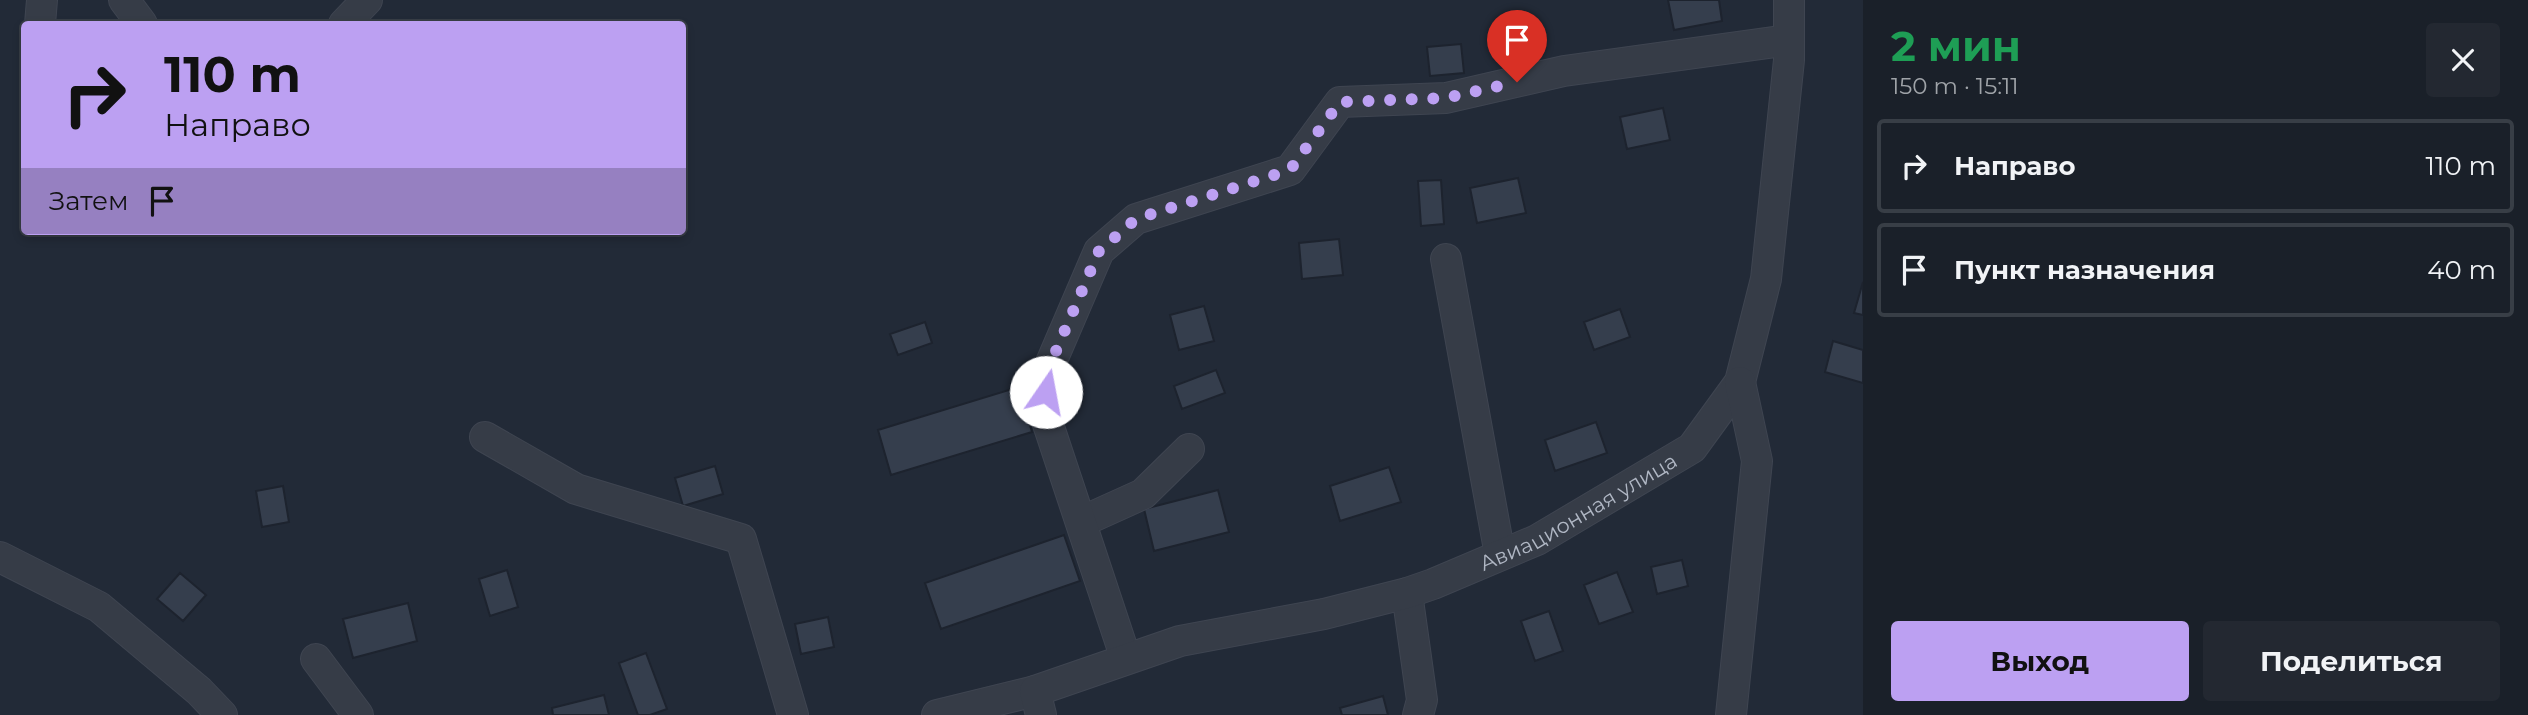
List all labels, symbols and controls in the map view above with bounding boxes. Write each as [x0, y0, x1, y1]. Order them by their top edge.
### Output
pin [1487, 10, 1547, 82]
text: 2 мин [1891, 20, 2021, 72]
icon: arrive [1498, 21, 1536, 59]
button: close [2426, 23, 2500, 97]
text: 110 m [164, 45, 301, 104]
icon: right [49, 49, 140, 140]
text: 150 m · 15:11 [1891, 72, 2019, 100]
text: Направо [164, 105, 311, 144]
icon: right [1895, 147, 1933, 185]
text: Направо [1954, 150, 2075, 182]
text: 110 m [2426, 150, 2496, 182]
icon: arrive [143, 182, 181, 220]
text: Затем [49, 185, 129, 217]
icon: arrive [1895, 251, 1933, 289]
text: Пункт назначения [1954, 254, 2215, 286]
text: 40 m [2427, 254, 2496, 286]
position arrow [1009, 355, 1083, 429]
street label: Авиационная улица [1475, 447, 1681, 575]
button: Выход [1891, 621, 2189, 701]
button: Поделиться [2203, 621, 2500, 701]

